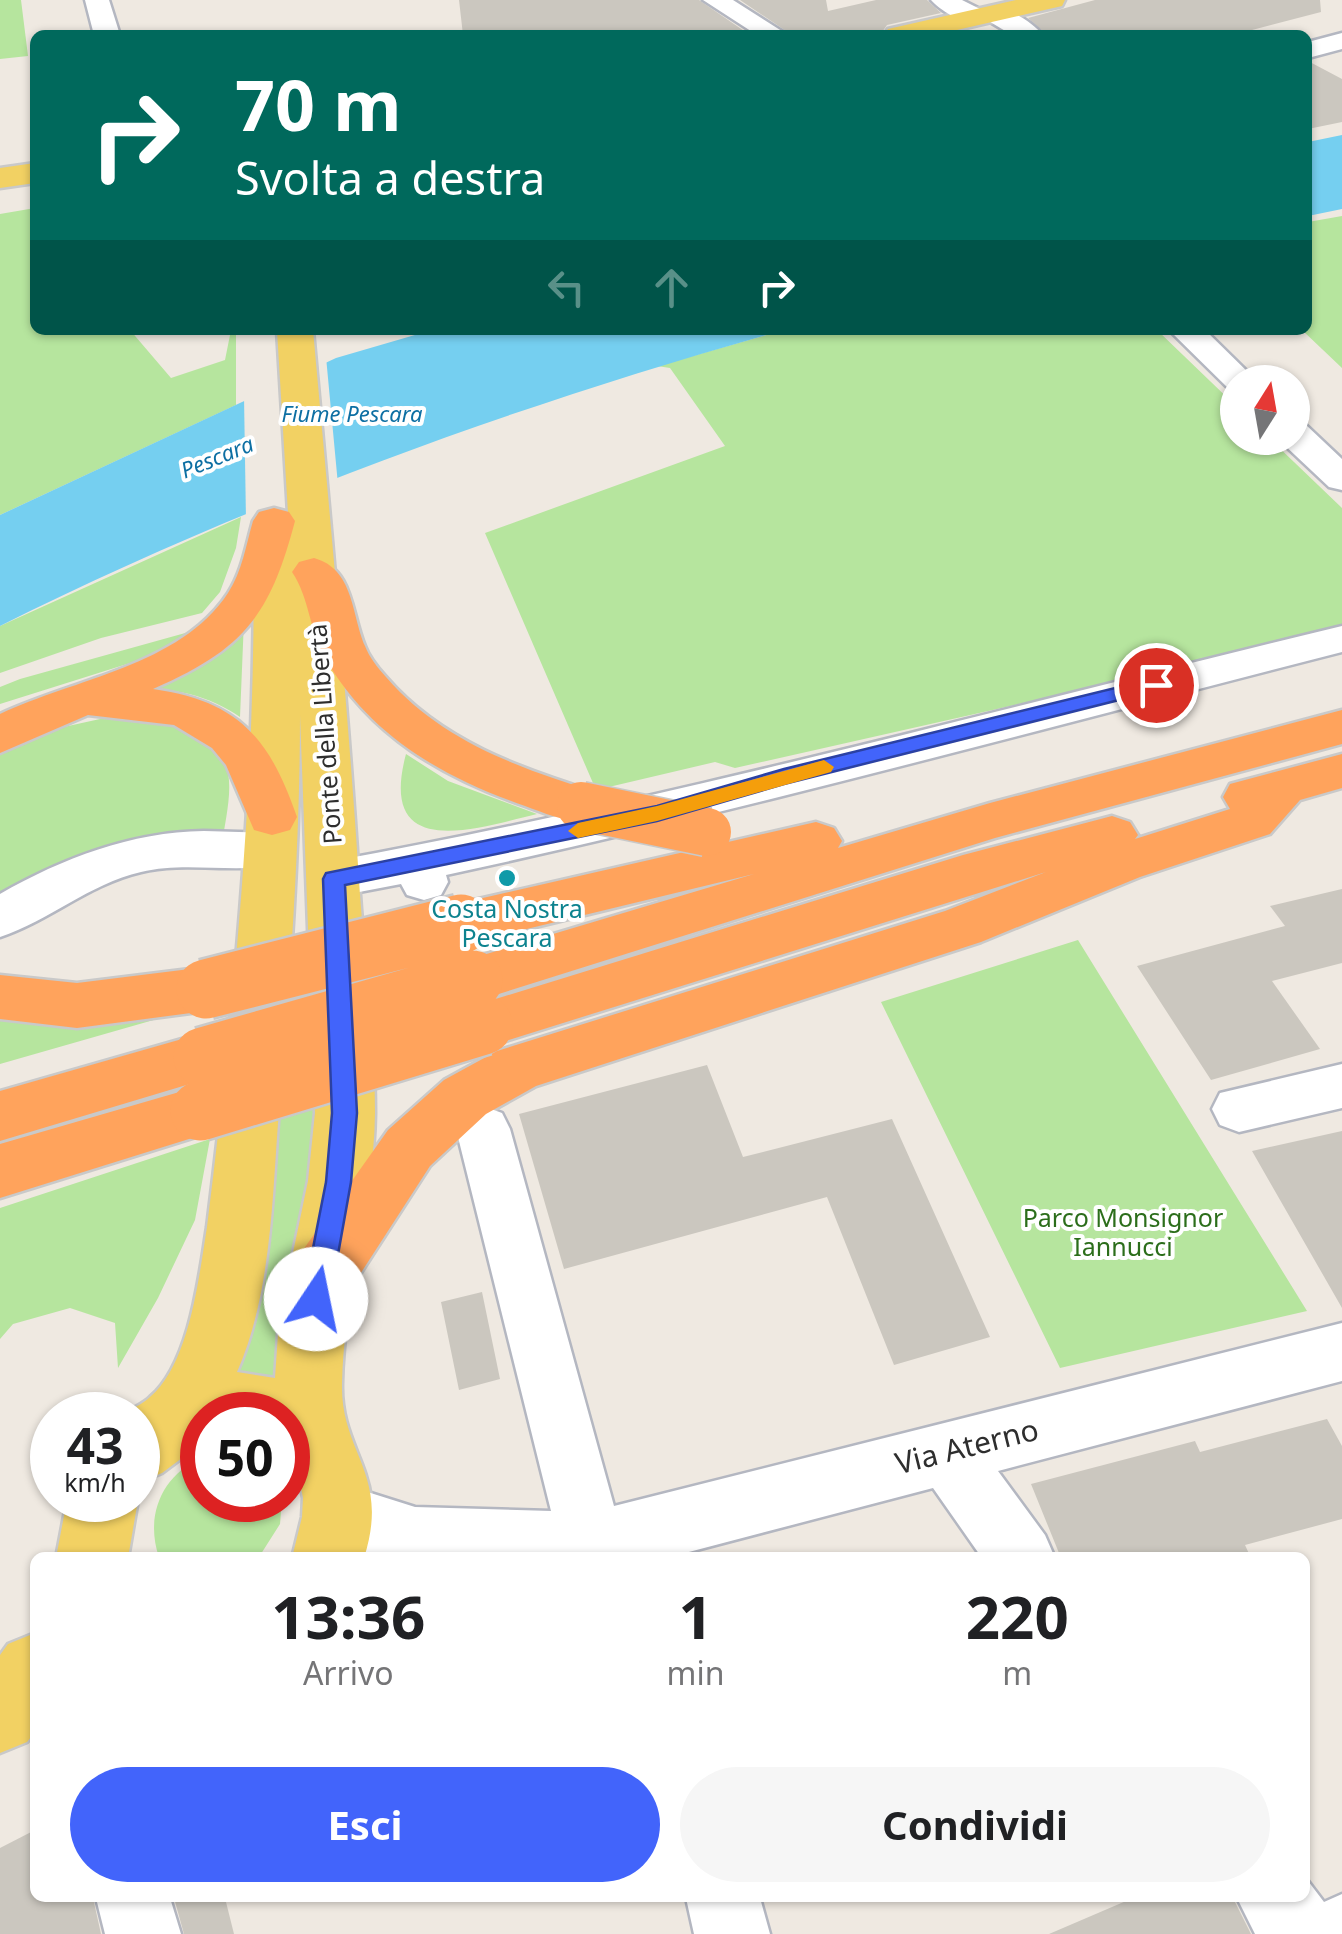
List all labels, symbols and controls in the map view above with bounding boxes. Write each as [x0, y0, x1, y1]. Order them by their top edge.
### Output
text: 70 m [235, 56, 402, 152]
icon: right [70, 70, 200, 200]
text: Svolta a destra [235, 147, 545, 208]
icon: left [539, 260, 594, 315]
icon: ahead [644, 260, 699, 315]
icon: right [749, 260, 804, 315]
north arrow [1220, 365, 1310, 455]
map controls [1220, 365, 1310, 455]
water label: Fiume Pescara [281, 398, 423, 428]
water label: Pescara [176, 428, 258, 484]
street label: Ponte della Libertà [299, 623, 349, 845]
pin [1114, 643, 1199, 728]
icon: arrive [1129, 658, 1184, 713]
marker: Costa Nostra Pescara [496, 867, 518, 889]
place label: Costa Nostra Pescara [431, 891, 583, 954]
park label: Parco Monsignor Iannucci [1023, 1200, 1223, 1263]
position arrow [264, 1247, 368, 1351]
speed limit sign: 50 [180, 1392, 310, 1522]
street label: Via Aterno [891, 1408, 1043, 1483]
text: 43 [66, 1411, 124, 1479]
text: km/h [64, 1465, 126, 1499]
text: 13:36 [271, 1575, 425, 1657]
text: 1 [678, 1575, 713, 1657]
text: 220 [966, 1575, 1069, 1657]
text: Arrivo [303, 1651, 394, 1694]
text: min [667, 1651, 725, 1694]
text: m [1002, 1651, 1032, 1694]
button: Esci [70, 1767, 660, 1882]
button: Condividi [680, 1767, 1270, 1882]

